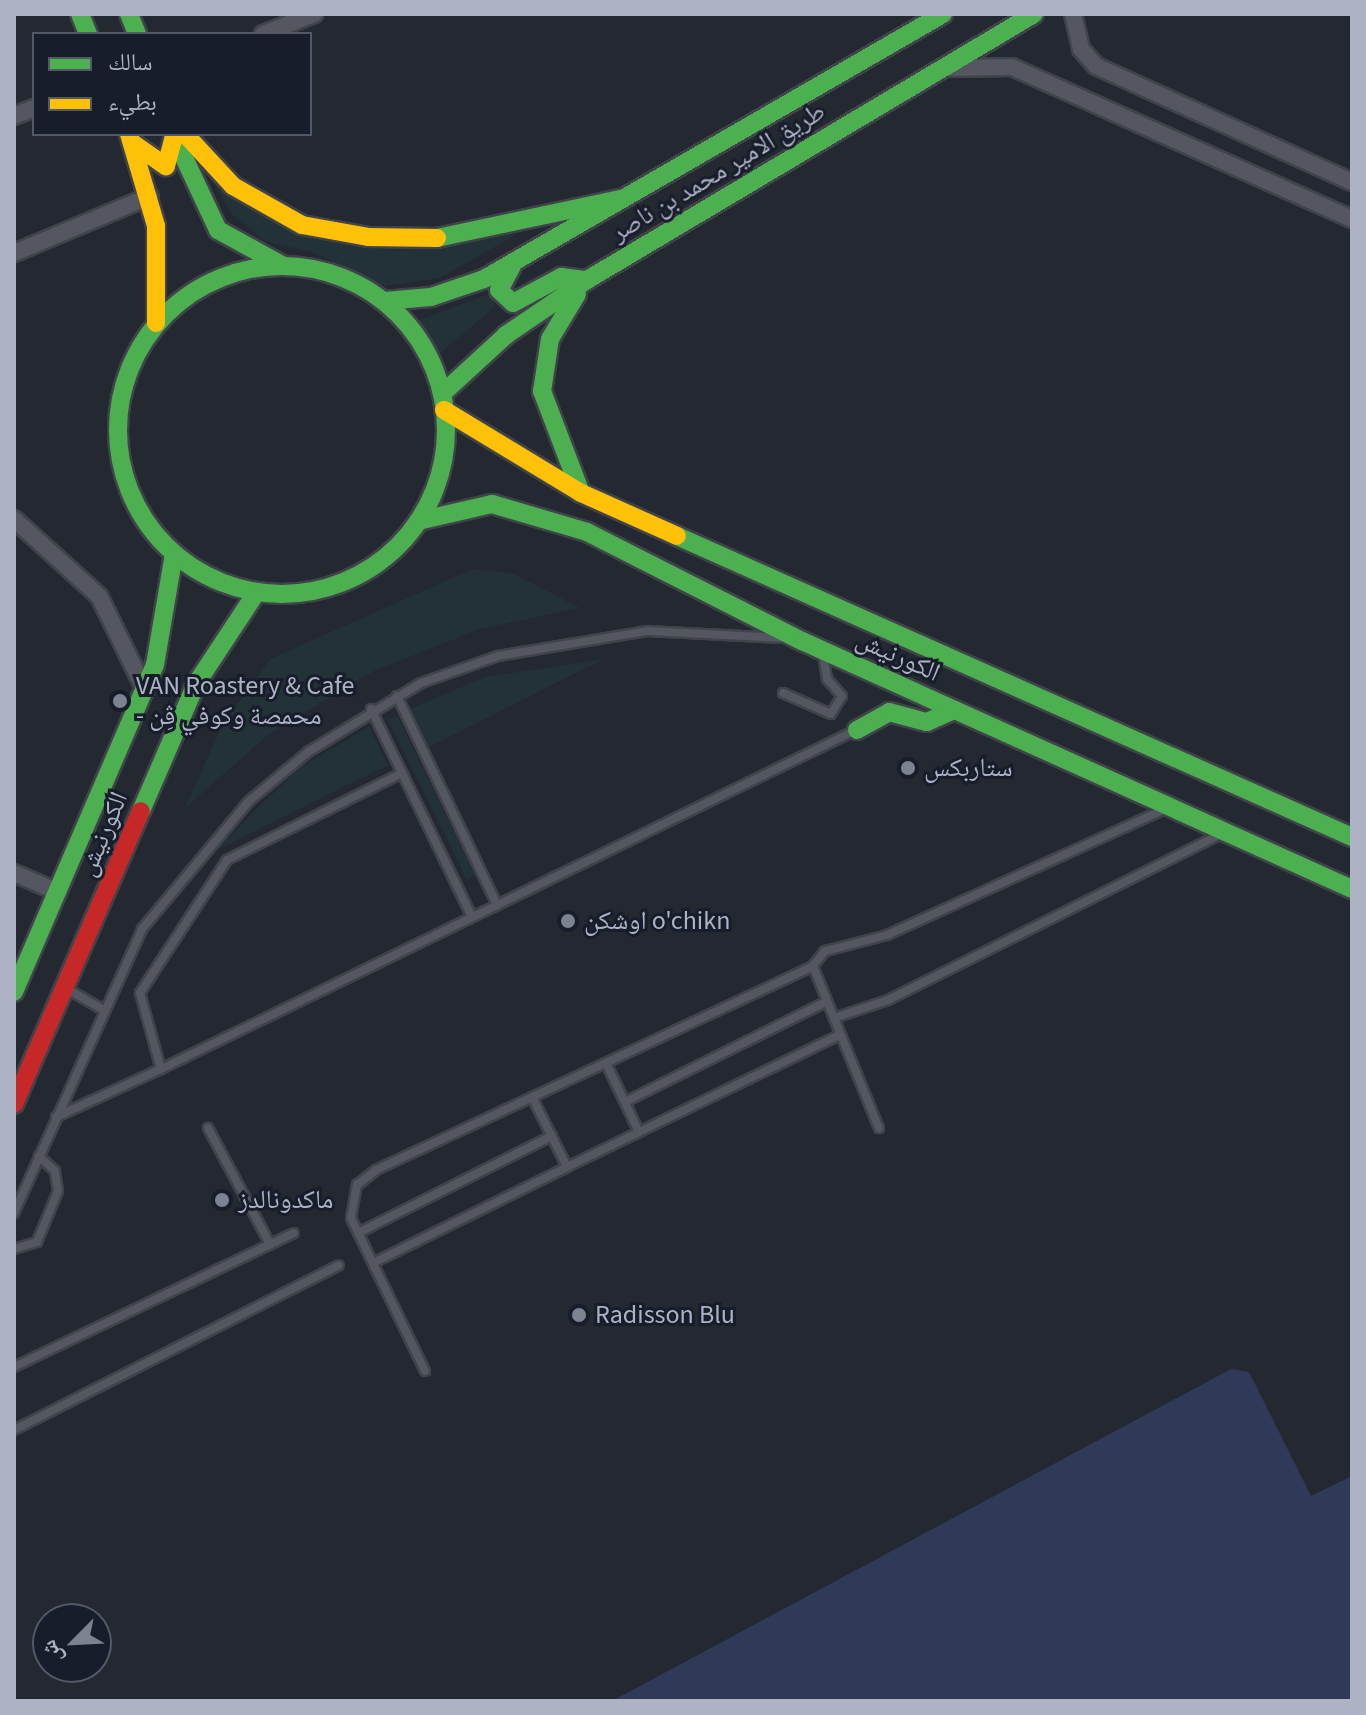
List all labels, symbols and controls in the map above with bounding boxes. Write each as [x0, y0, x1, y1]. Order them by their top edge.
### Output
legend [32, 32, 312, 136]
text: سالك [108, 45, 153, 80]
text: بطيء [108, 85, 157, 120]
street label: طريق الامير محمد بن ناصر [605, 96, 831, 248]
street label: الكورنيش [851, 624, 945, 688]
place label: VAN Roastery & Cafe - محمصة وكوفي ڤِن [136, 670, 354, 732]
marker: VAN Roastery & Cafe - محمصة وكوفي ڤِن [111, 692, 129, 710]
place label: ستاربكس [924, 752, 1013, 784]
marker: ستاربكس [899, 759, 917, 777]
street label: الكورنيش [71, 787, 135, 881]
place label: اوشكن o'chikn [584, 905, 730, 937]
marker: اوشكن o'chikn [559, 912, 577, 930]
place label: ماكدونالدز [238, 1184, 333, 1216]
marker: ماكدونالدز [213, 1191, 231, 1209]
place label: Radisson Blu [595, 1299, 735, 1331]
marker: Radisson Blu [570, 1306, 588, 1324]
north arrow [32, 1603, 112, 1683]
text: ش [33, 1635, 71, 1669]

